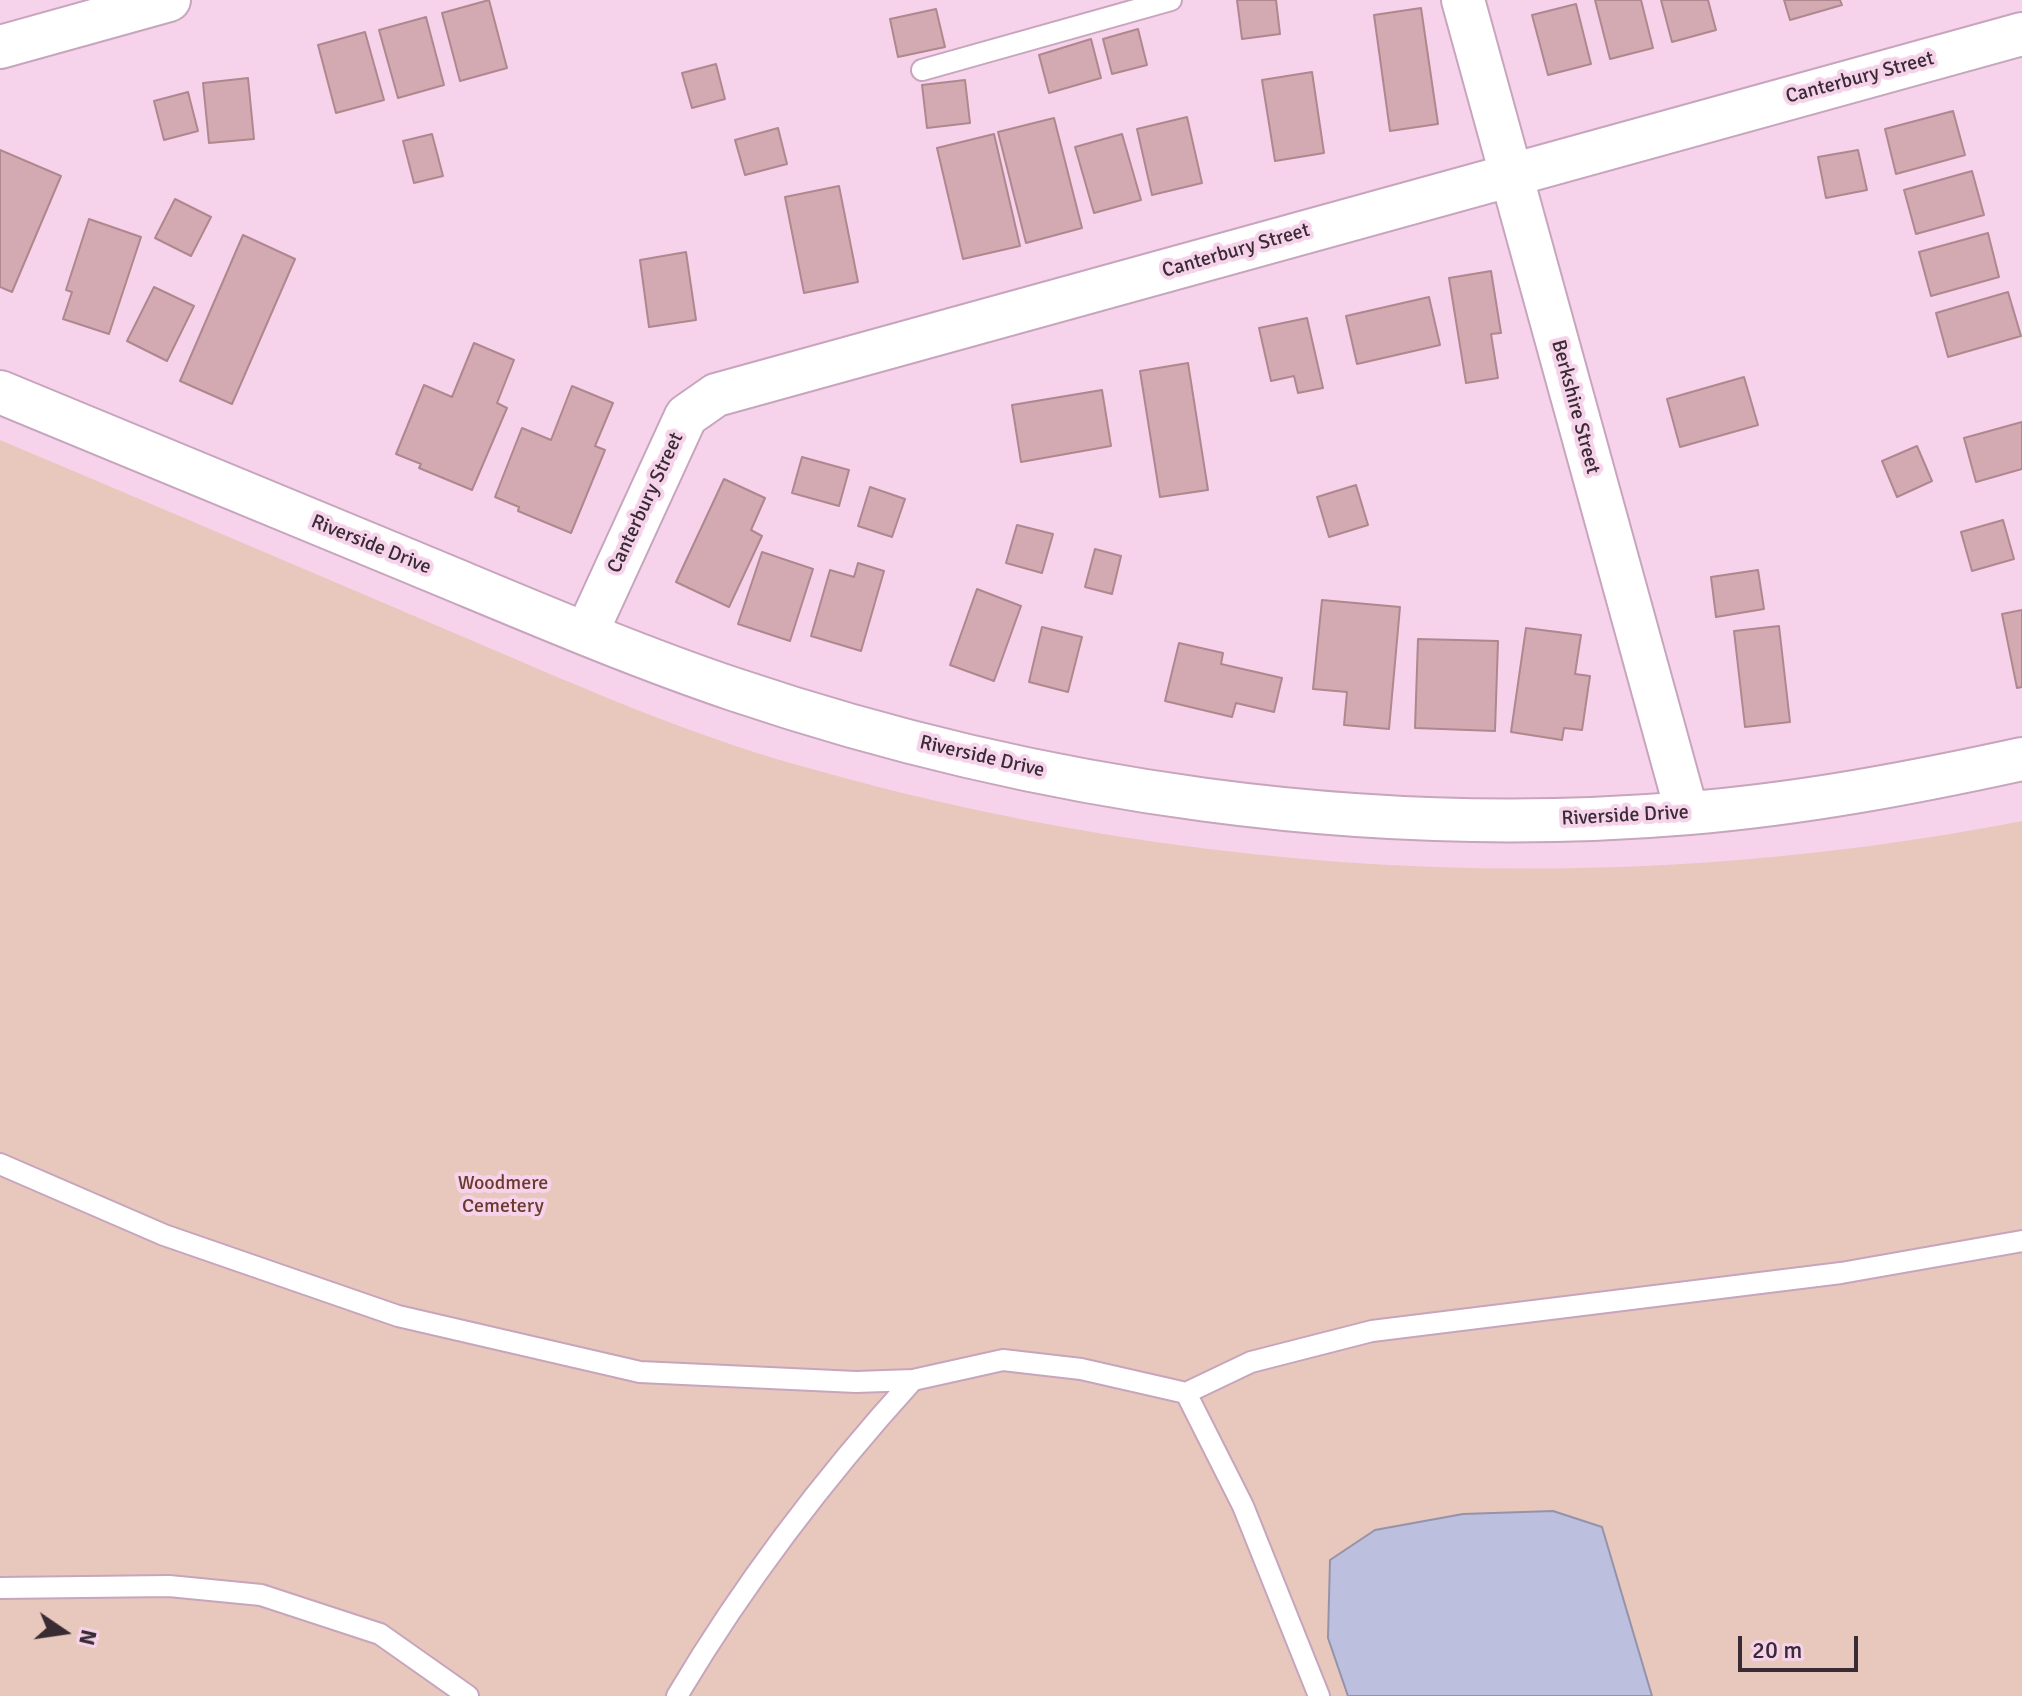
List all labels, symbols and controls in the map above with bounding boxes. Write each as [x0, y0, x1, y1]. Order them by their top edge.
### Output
street label: Canterbury Street [1783, 47, 1937, 109]
street label: Canterbury Street [1159, 218, 1313, 284]
street label: Berkshire Street [1546, 337, 1604, 477]
street label: Canterbury Street [603, 429, 689, 577]
street label: Riverside Drive [307, 510, 435, 580]
street label: Riverside Drive [917, 731, 1047, 783]
street label: Riverside Drive [1561, 801, 1689, 831]
park label: Woodmere Cemetery [458, 1172, 548, 1219]
north arrow [24, 1592, 104, 1672]
scale bar [1742, 1620, 1862, 1670]
text: N [73, 1627, 103, 1648]
text: 20 m [1752, 1635, 1802, 1665]

